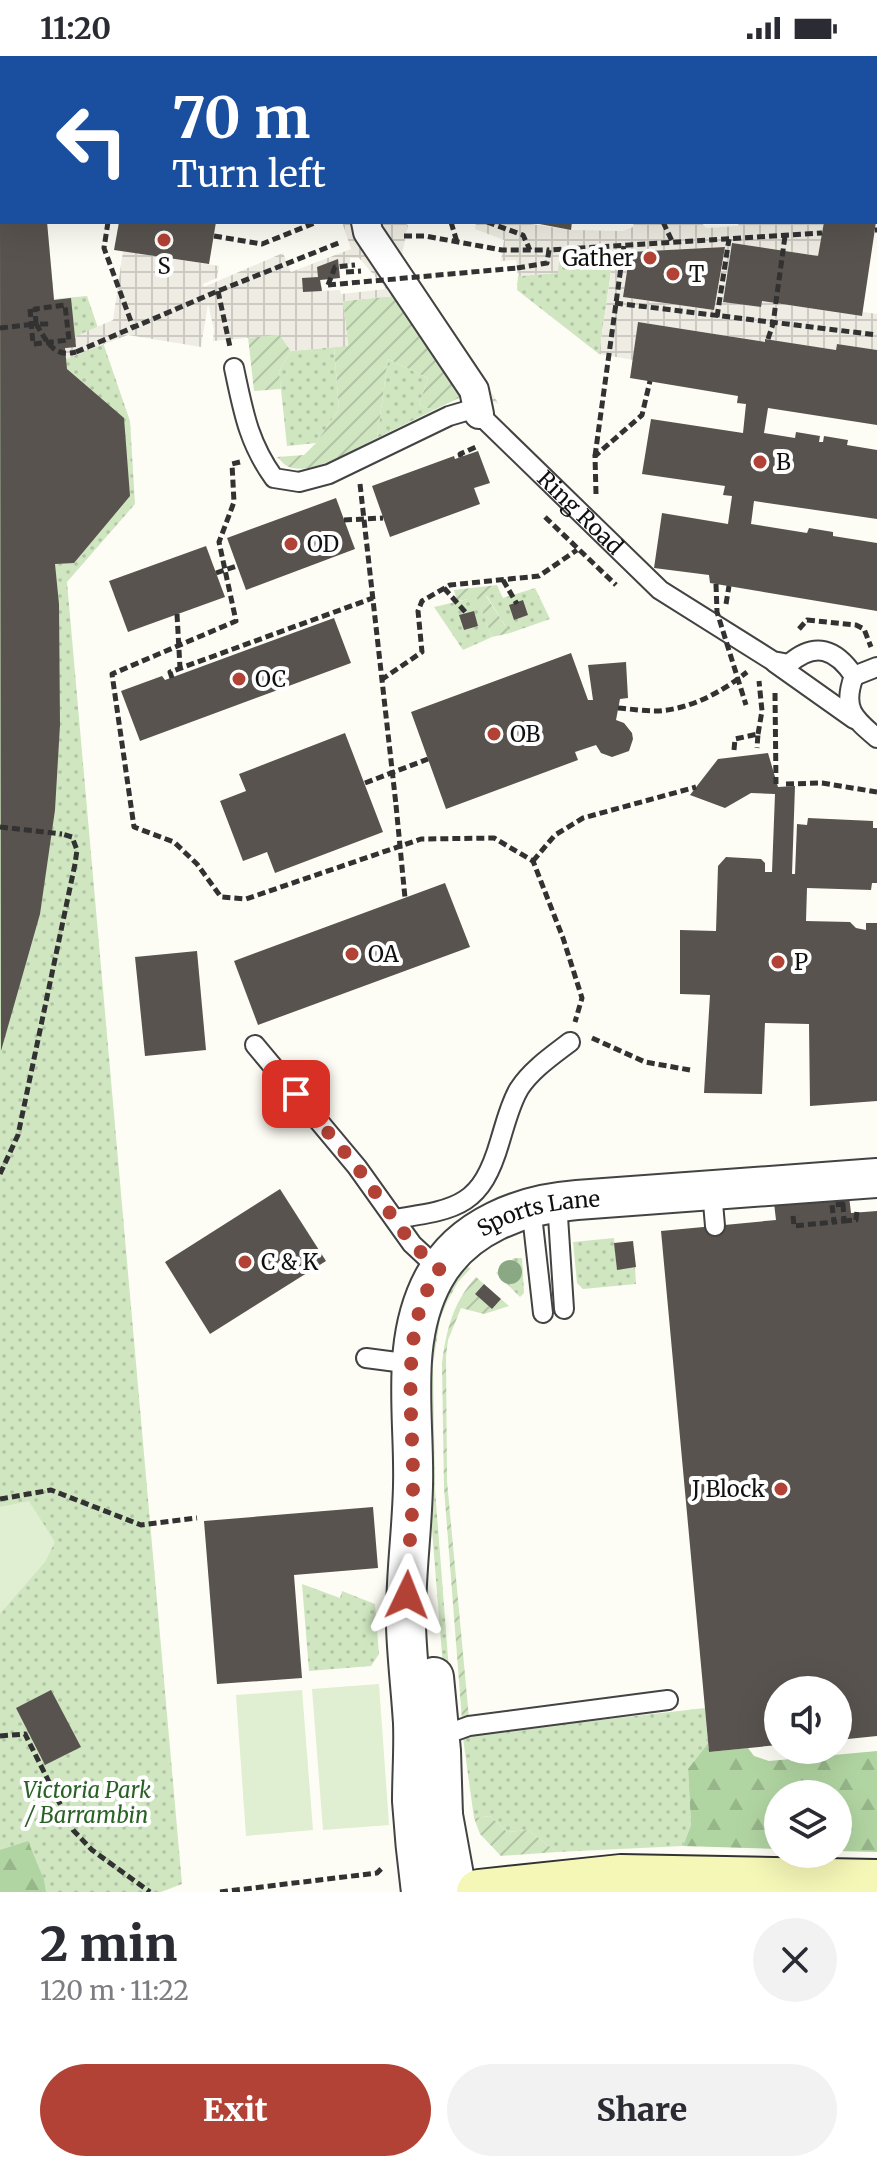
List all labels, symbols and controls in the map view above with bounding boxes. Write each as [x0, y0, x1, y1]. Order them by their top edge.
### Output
text: 11:20 [40, 9, 111, 47]
text: 70 m [172, 83, 310, 153]
icon: left [40, 88, 144, 192]
text: Turn left [172, 152, 326, 197]
marker: S [155, 231, 173, 249]
place label: Gather [562, 244, 634, 272]
marker: Gather [641, 249, 659, 267]
place label: S [157, 252, 171, 280]
place label: T [689, 260, 704, 288]
marker: T [664, 265, 682, 283]
place label: B [776, 448, 791, 476]
marker: B [751, 453, 769, 471]
street label: Ring Road [531, 464, 629, 560]
place label: OD [307, 530, 339, 558]
marker: OD [282, 535, 300, 553]
place label: OC [255, 665, 286, 693]
marker: OC [230, 670, 248, 688]
place label: OB [510, 720, 540, 748]
marker: OB [485, 725, 503, 743]
place label: OA [368, 940, 399, 968]
marker: OA [343, 945, 361, 963]
place label: P [794, 948, 808, 976]
marker: P [769, 953, 787, 971]
pin [262, 1060, 330, 1128]
icon: arrive [274, 1072, 318, 1116]
street label: Sports Lane [472, 1184, 601, 1242]
place label: C & K [261, 1248, 319, 1276]
marker: C & K [236, 1253, 254, 1271]
place label: J Block [691, 1475, 765, 1503]
marker: J Block [772, 1480, 790, 1498]
position arrow [365, 1553, 449, 1637]
map controls [764, 1676, 852, 1868]
button: sound [764, 1676, 852, 1764]
park label: Victoria Park / Barrambin [23, 1776, 151, 1829]
button: layers [764, 1780, 852, 1868]
text: 2 min [40, 1914, 177, 1974]
button: close [753, 1918, 837, 2002]
text: 120 m · 11:22 [40, 1974, 189, 2007]
button: Exit [40, 2064, 431, 2156]
button: Share [447, 2064, 837, 2156]

